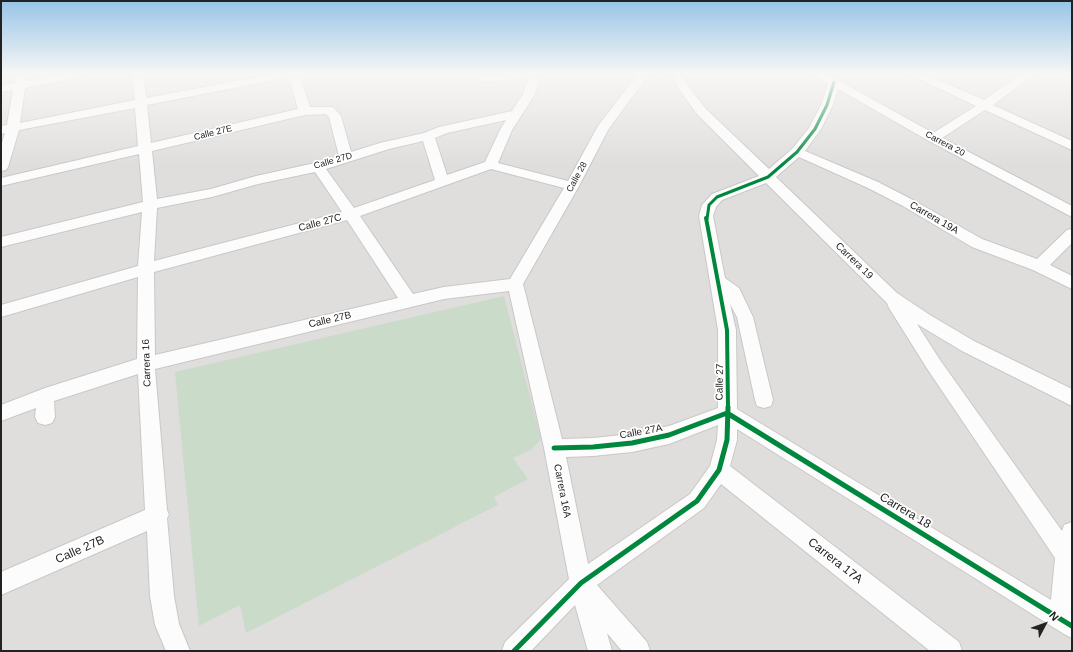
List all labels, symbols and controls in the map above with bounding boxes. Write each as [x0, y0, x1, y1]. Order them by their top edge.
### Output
street label: Calle 27E [193, 123, 233, 143]
street label: Carrera 20 [923, 129, 967, 159]
street label: Calle 27D [313, 150, 353, 172]
street label: Calle 28 [564, 160, 590, 194]
street label: Carrera 19A [907, 199, 961, 237]
street label: Calle 27C [297, 212, 343, 234]
street label: Carrera 19 [833, 240, 875, 282]
street label: Calle 27B [308, 309, 352, 331]
street label: Carrera 16 [140, 339, 154, 387]
street label: Calle 27 [714, 364, 726, 400]
street label: Calle 27A [619, 422, 663, 442]
street label: Carrera 16A [551, 463, 573, 519]
street label: Carrera 18 [877, 490, 933, 532]
street label: Calle 27B [53, 533, 107, 567]
street label: Carrera 17A [805, 535, 865, 587]
north arrow [1025, 604, 1065, 644]
text: N [1047, 609, 1061, 623]

